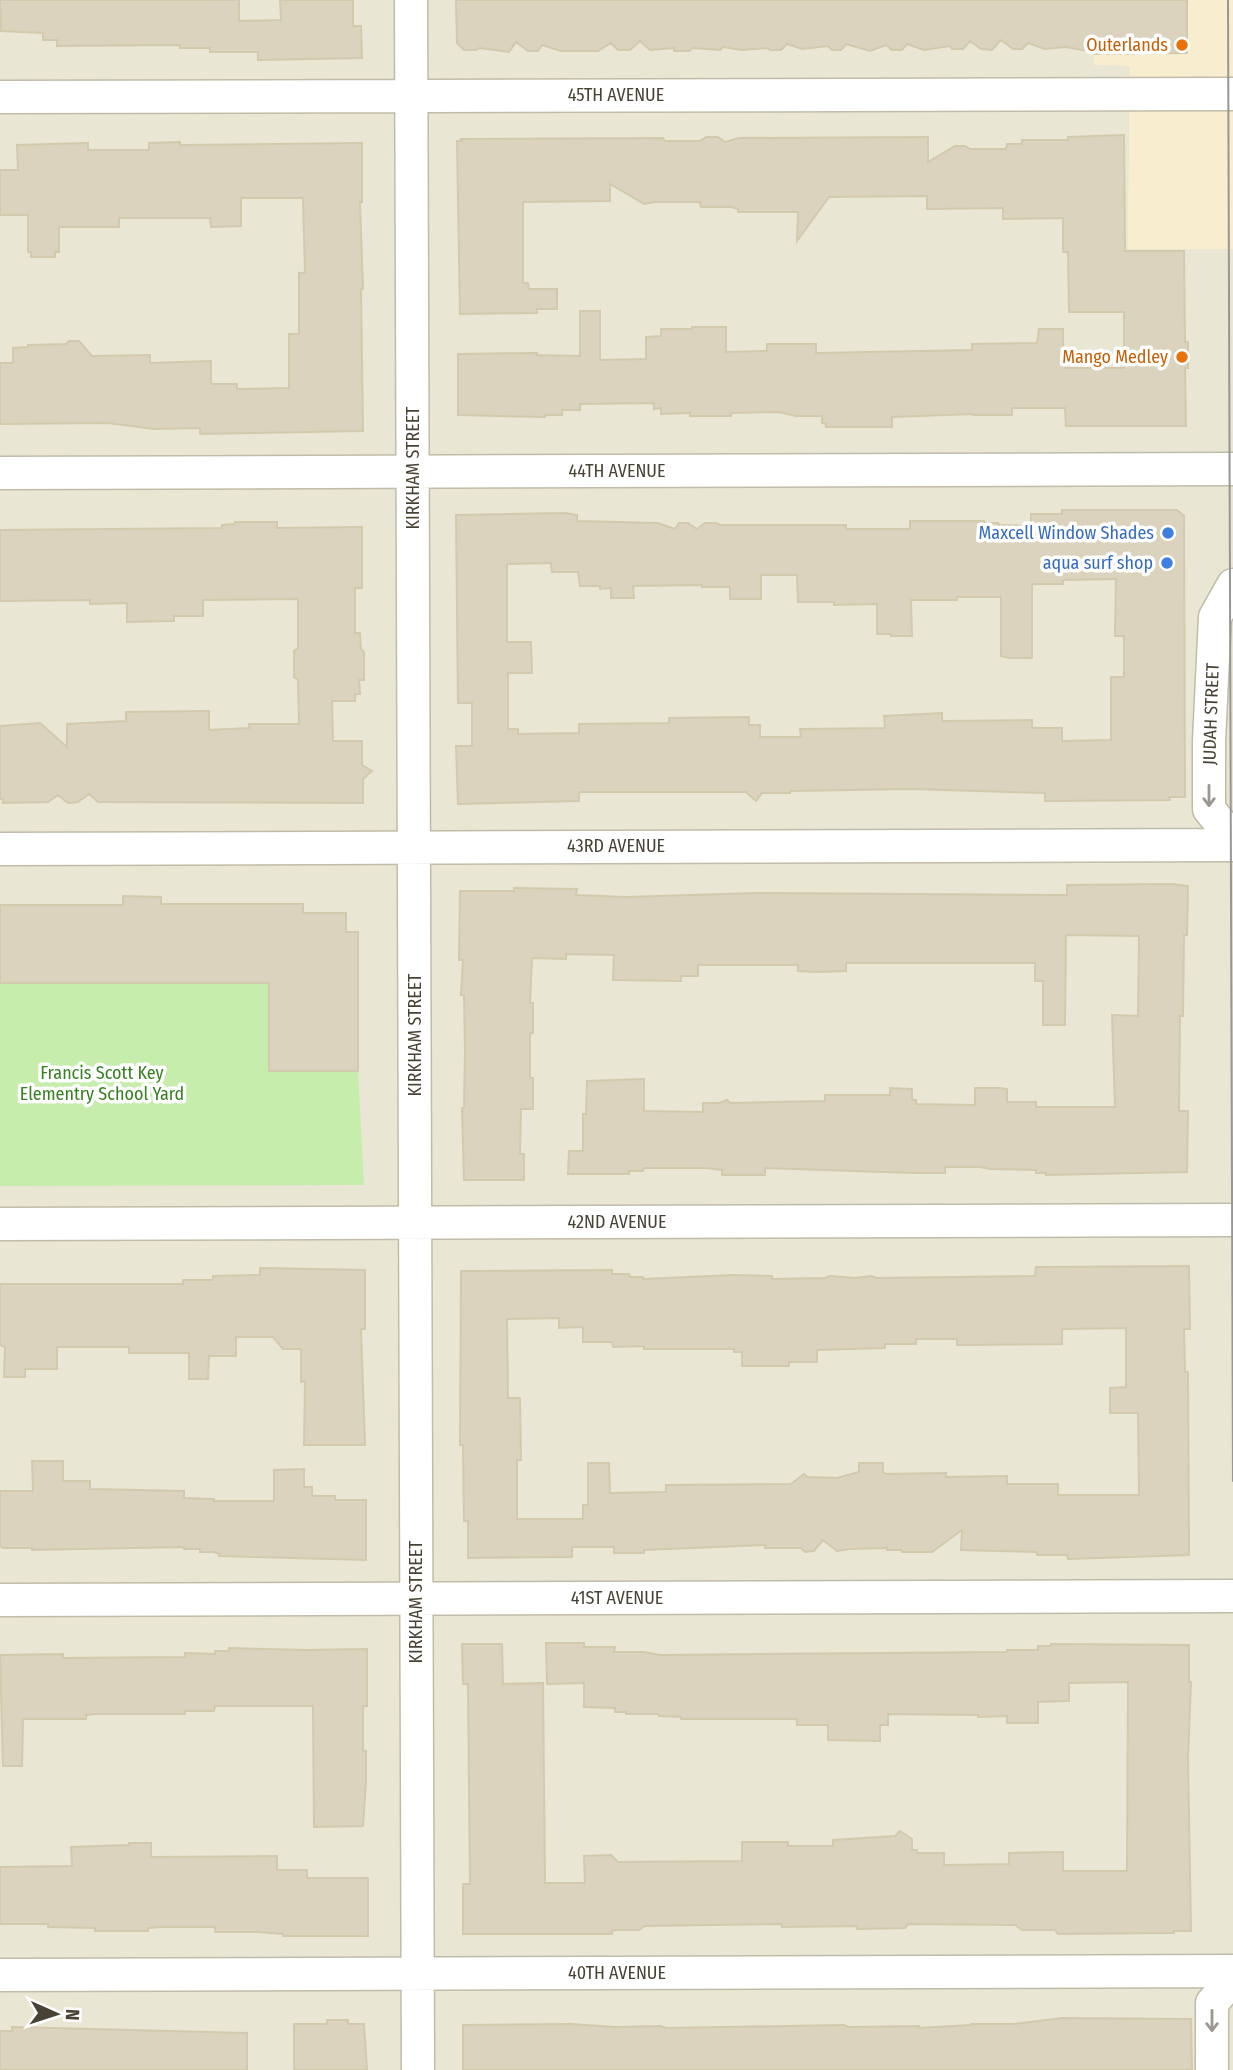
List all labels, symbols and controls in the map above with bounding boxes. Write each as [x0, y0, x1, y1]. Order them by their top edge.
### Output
place label: Outerlands [1086, 34, 1168, 56]
marker: Outerlands [1174, 37, 1190, 53]
street label: 45TH AVENUE [568, 84, 664, 106]
place label: Mango Medley [1062, 346, 1168, 368]
marker: Mango Medley [1174, 349, 1190, 365]
street label: KIRKHAM STREET [402, 406, 424, 529]
street label: 44TH AVENUE [569, 460, 665, 482]
place label: Maxcell Window Shades [979, 522, 1154, 544]
marker: Maxcell Window Shades [1160, 525, 1176, 541]
place label: aqua surf shop [1043, 552, 1153, 574]
marker: aqua surf shop [1159, 555, 1175, 571]
street label: JUDAH STREET [1198, 662, 1224, 765]
one-way arrow [1202, 784, 1216, 807]
street label: 43RD AVENUE [567, 835, 665, 857]
street label: KIRKHAM STREET [404, 973, 426, 1096]
park label: Francis Scott Key Elementry School Yard [20, 1062, 184, 1105]
street label: 42ND AVENUE [568, 1211, 666, 1233]
street label: KIRKHAM STREET [405, 1540, 427, 1663]
street label: 41ST AVENUE [571, 1587, 663, 1609]
street label: 40TH AVENUE [568, 1962, 666, 1984]
north arrow [21, 1979, 91, 2049]
text: N [61, 2009, 84, 2021]
one-way arrow [1205, 2009, 1219, 2032]

